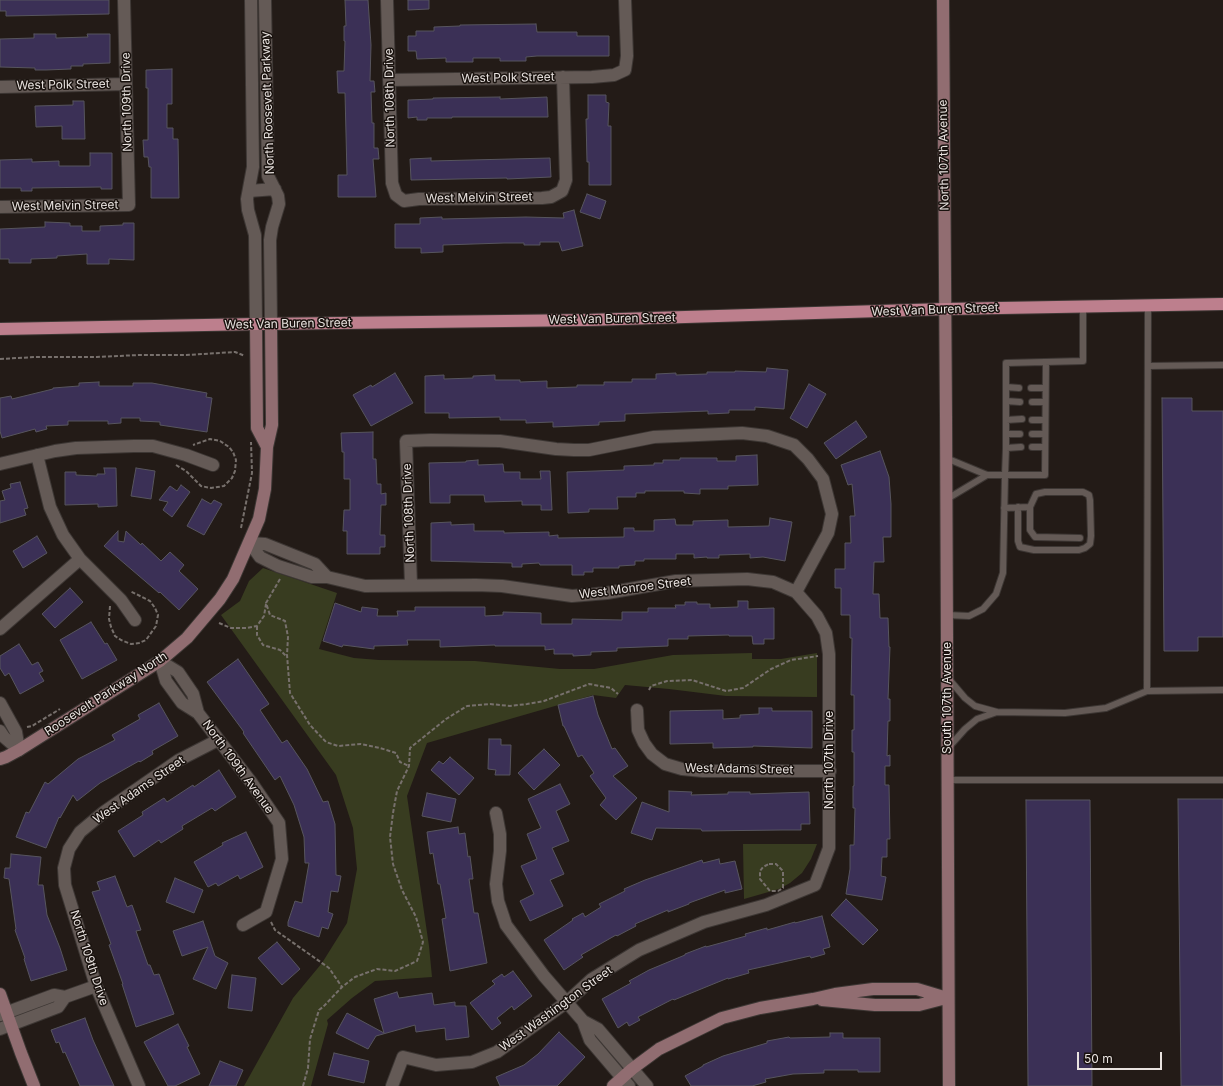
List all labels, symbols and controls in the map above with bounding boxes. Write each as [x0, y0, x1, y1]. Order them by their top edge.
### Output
street label: North Roosevelt Parkway [258, 31, 278, 175]
street label: North 108th Drive [382, 48, 398, 148]
street label: North 109th Drive [119, 52, 135, 152]
street label: West Polk Street [461, 70, 555, 86]
street label: West Polk Street [16, 77, 110, 93]
street label: North 107th Avenue [936, 99, 952, 211]
street label: West Melvin Street [426, 190, 532, 206]
street label: West Melvin Street [12, 198, 118, 214]
street label: West Van Buren Street [871, 301, 999, 319]
street label: West Van Buren Street [548, 311, 676, 327]
street label: West Van Buren Street [224, 316, 352, 332]
street label: North 108th Drive [400, 463, 418, 563]
street label: West Monroe Street [578, 574, 692, 602]
street label: South 107th Avenue [940, 642, 954, 754]
street label: Roosevelt Parkway North [42, 649, 170, 739]
street label: North 107th Drive [822, 711, 836, 809]
street label: North 109th Avenue [199, 717, 277, 817]
street label: West Adams Street [91, 753, 187, 827]
street label: West Adams Street [685, 761, 793, 777]
street label: North 109th Drive [67, 908, 111, 1008]
street label: West Washington Street [497, 963, 615, 1055]
scale bar [1079, 1044, 1164, 1070]
text: 50 m [1084, 1051, 1113, 1066]

